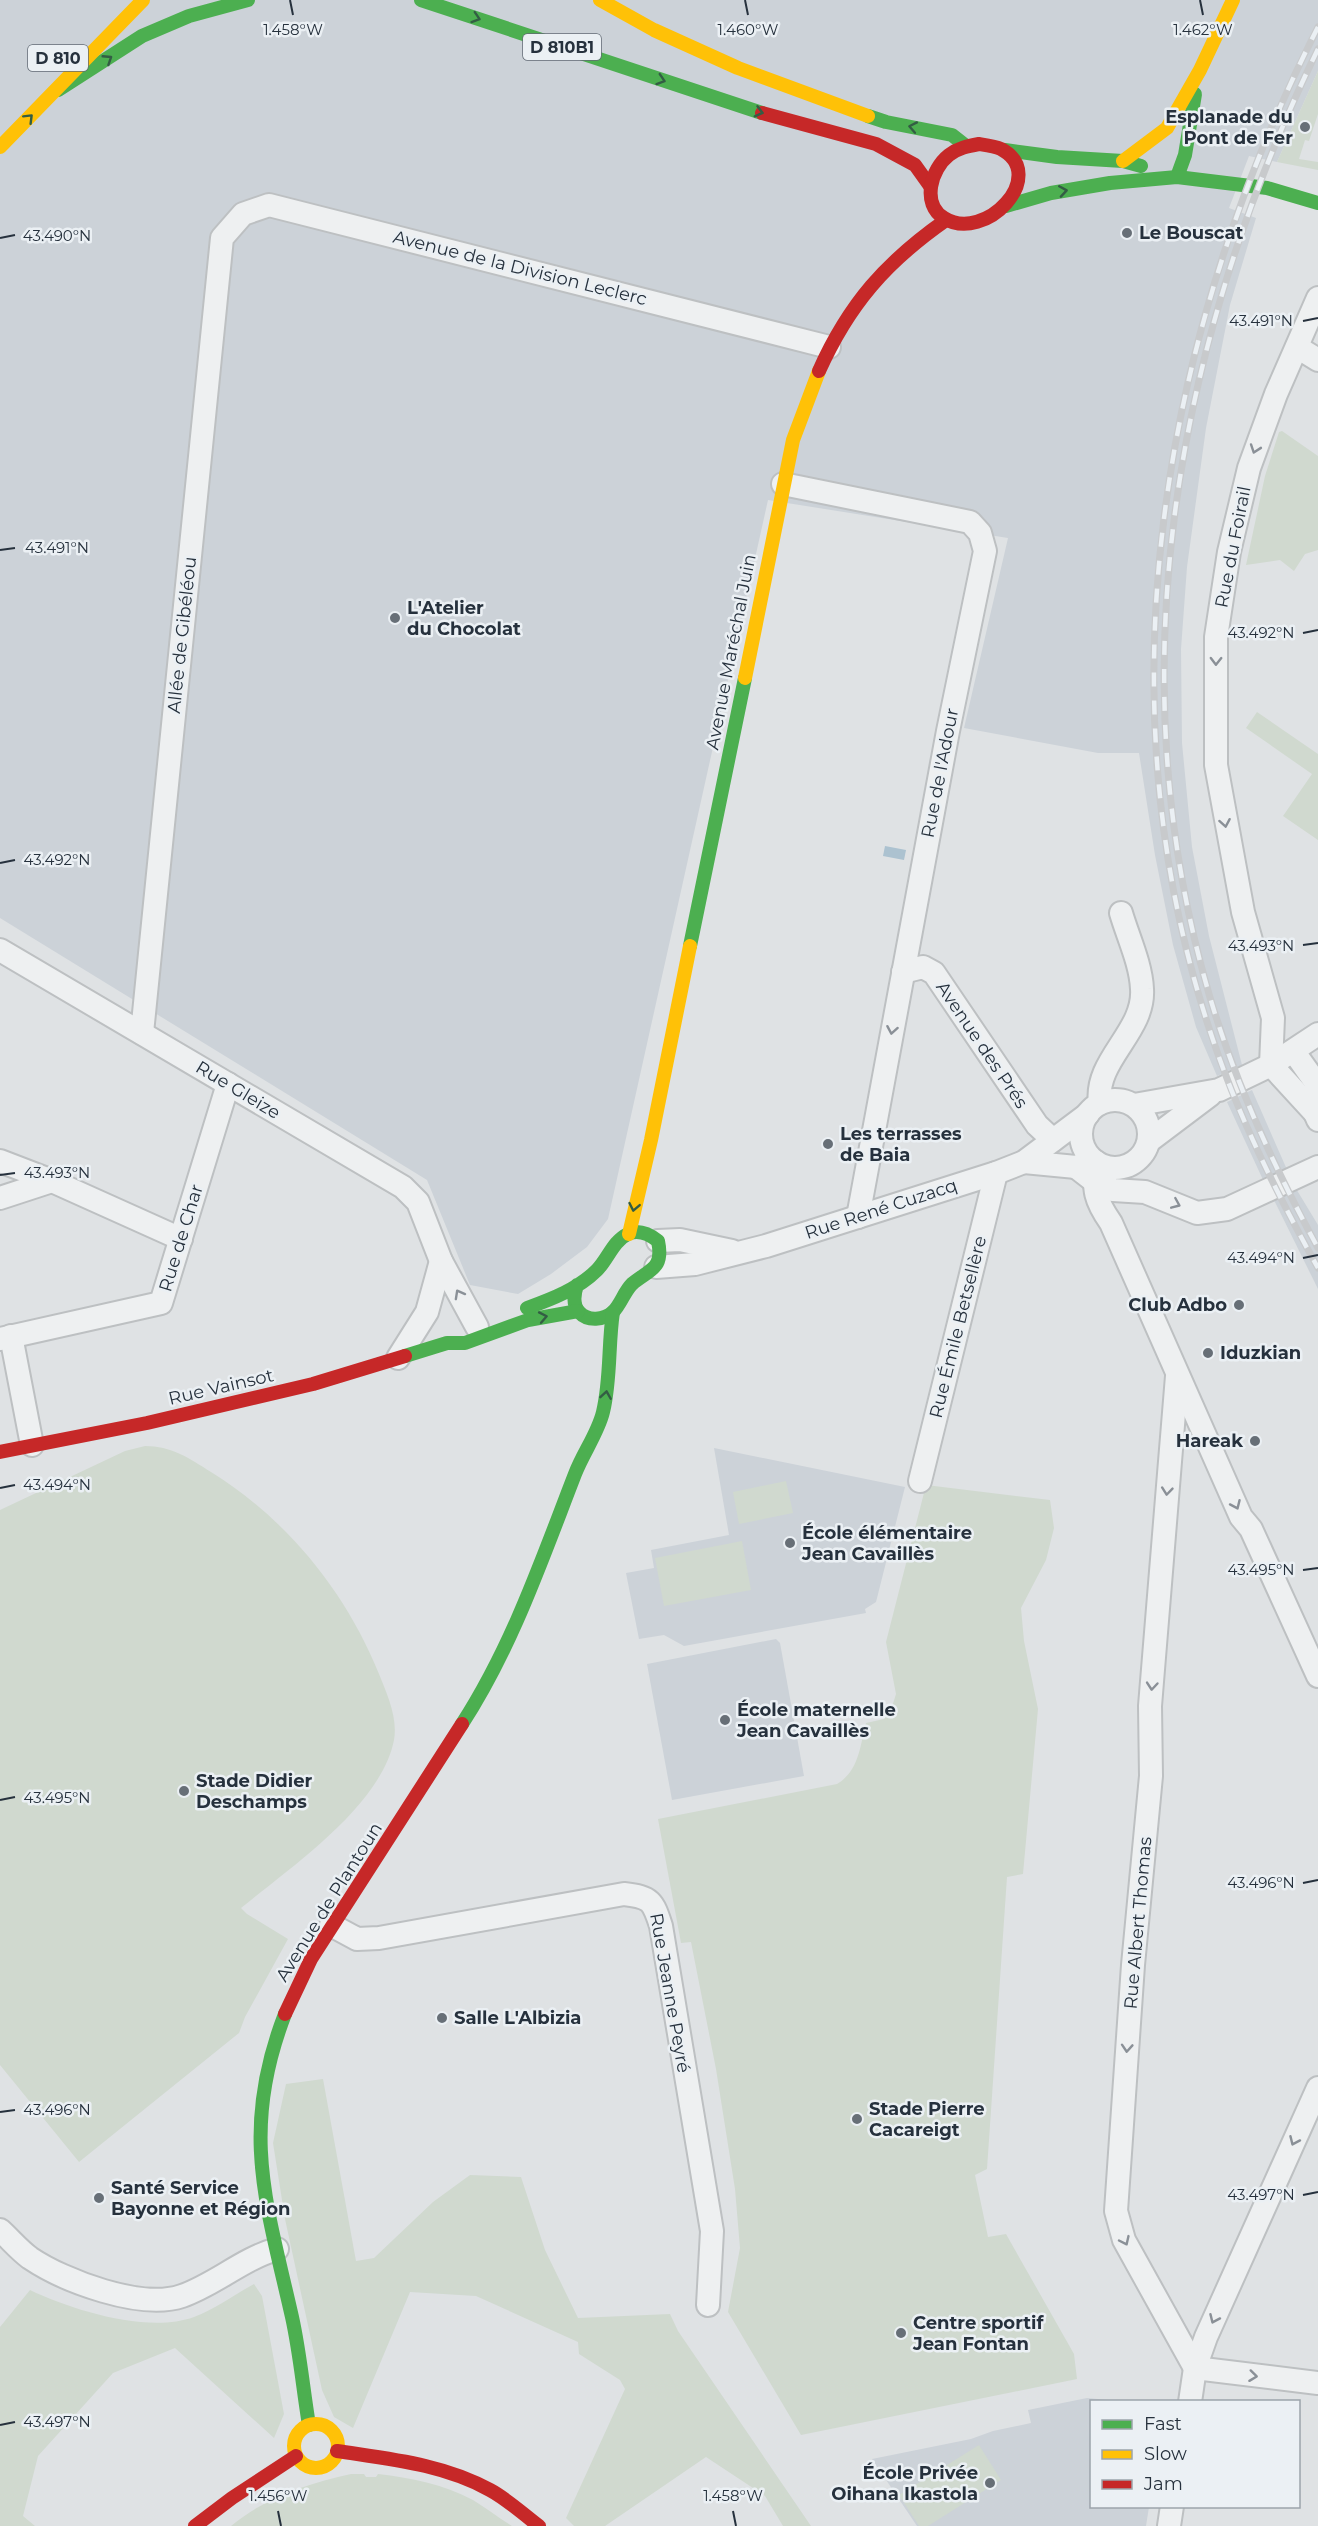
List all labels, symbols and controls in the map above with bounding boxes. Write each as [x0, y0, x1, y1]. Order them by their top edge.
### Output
one-way arrow [470, 11, 481, 24]
text: 1.458°W [263, 20, 323, 39]
text: 1.460°W [718, 20, 779, 39]
text: 1.462°W [1173, 20, 1233, 39]
road number: D 810B1 [523, 34, 601, 60]
road number: D 810 [28, 45, 88, 71]
one-way arrow [102, 54, 112, 66]
one-way arrow [655, 73, 666, 85]
one-way arrow [753, 105, 764, 117]
place label: Esplanade du Pont de Fer [1165, 106, 1293, 149]
one-way arrow [22, 115, 33, 126]
marker: Esplanade du Pont de Fer [1298, 120, 1312, 134]
one-way arrow [908, 122, 917, 134]
one-way arrow [1057, 185, 1067, 198]
place label: Le Bouscat [1139, 222, 1243, 244]
text: 43.490°N [23, 226, 91, 245]
street label: Avenue de la Division Leclerc [391, 226, 649, 310]
marker: Le Bouscat [1120, 226, 1134, 240]
text: 43.491°N [1229, 311, 1293, 330]
one-way arrow [1250, 443, 1262, 454]
street label: Rue du Foirail [1210, 484, 1256, 610]
text: 43.491°N [25, 538, 89, 557]
street label: Avenue Maréchal Juin [701, 552, 761, 752]
street label: Allée de Gibéléou [163, 555, 201, 715]
place label: L'Atelier du Chocolat [407, 597, 521, 640]
marker: L'Atelier du Chocolat [388, 611, 402, 625]
text: 43.492°N [1227, 623, 1295, 642]
one-way arrow [1210, 656, 1222, 665]
street label: Rue de l'Adour [917, 706, 963, 840]
one-way arrow [1219, 818, 1231, 827]
text: 43.492°N [23, 850, 91, 869]
text: 43.493°N [1228, 936, 1294, 955]
street label: Avenue des Prés [931, 977, 1033, 1113]
one-way arrow [886, 1024, 899, 1034]
street label: Rue Gleize [192, 1056, 285, 1124]
place label: Les terrasses de Baia [840, 1123, 962, 1166]
marker: Les terrasses de Baia [821, 1137, 835, 1151]
text: 43.493°N [24, 1163, 90, 1182]
street label: Rue René Cuzacq [802, 1174, 960, 1244]
street label: Rue de Char [154, 1182, 208, 1294]
one-way arrow [1170, 1197, 1181, 1209]
one-way arrow [628, 1202, 641, 1212]
street label: Rue Émile Betsellère [925, 1234, 991, 1420]
text: 43.494°N [1227, 1248, 1295, 1267]
one-way arrow [455, 1290, 466, 1300]
place label: Club Adbo [1128, 1294, 1227, 1316]
marker: Club Adbo [1232, 1298, 1246, 1312]
one-way arrow [538, 1311, 548, 1324]
place label: Iduzkian [1220, 1342, 1301, 1364]
marker: Iduzkian [1201, 1346, 1215, 1360]
street label: Rue Vainsot [166, 1364, 276, 1410]
one-way arrow [599, 1390, 612, 1400]
place label: Hareak [1176, 1430, 1243, 1452]
marker: Hareak [1248, 1434, 1262, 1448]
text: 43.494°N [23, 1475, 91, 1494]
one-way arrow [1161, 1487, 1174, 1496]
one-way arrow [1228, 1499, 1240, 1510]
place label: École élémentaire Jean Cavaillès [801, 1522, 972, 1565]
marker: École élémentaire Jean Cavaillès [783, 1536, 797, 1550]
text: 43.495°N [1228, 1560, 1294, 1579]
one-way arrow [1146, 1681, 1159, 1690]
place label: École maternelle Jean Cavaillès [736, 1699, 896, 1742]
marker: École maternelle Jean Cavaillès [718, 1713, 732, 1727]
place label: Stade Didier Deschamps [196, 1770, 313, 1813]
marker: Stade Didier Deschamps [177, 1784, 191, 1798]
text: 43.495°N [24, 1788, 90, 1807]
street label: Avenue de Plantoun [271, 1818, 387, 1986]
street label: Rue Albert Thomas [1119, 1835, 1157, 2010]
text: 43.496°N [1227, 1873, 1295, 1892]
street label: Rue Jeanne Peyré [645, 1911, 695, 2075]
place label: Salle L'Albizia [454, 2007, 581, 2029]
marker: Salle L'Albizia [435, 2011, 449, 2025]
one-way arrow [1121, 2043, 1134, 2052]
place label: Stade Pierre Cacareigt [869, 2098, 985, 2141]
text: 43.496°N [23, 2100, 91, 2119]
marker: Stade Pierre Cacareigt [850, 2112, 864, 2126]
one-way arrow [1289, 2135, 1301, 2146]
place label: Santé Service Bayonne et Région [111, 2177, 291, 2220]
text: 43.497°N [1227, 2185, 1295, 2204]
marker: Santé Service Bayonne et Région [92, 2191, 106, 2205]
one-way arrow [1118, 2234, 1130, 2245]
place label: Centre sportif Jean Fontan [912, 2312, 1044, 2355]
one-way arrow [1209, 2313, 1221, 2324]
marker: Centre sportif Jean Fontan [894, 2326, 908, 2340]
one-way arrow [1248, 2369, 1258, 2382]
legend [1090, 2400, 1300, 2508]
text: 43.497°N [23, 2412, 91, 2431]
text: Fast [1144, 2413, 1182, 2435]
text: Slow [1144, 2443, 1187, 2465]
place label: École Privée Oihana Ikastola [831, 2462, 978, 2505]
text: Jam [1143, 2473, 1183, 2495]
marker: École Privée Oihana Ikastola [983, 2476, 997, 2490]
text: 1.456°W [249, 2486, 308, 2505]
text: 1.458°W [703, 2486, 763, 2505]

